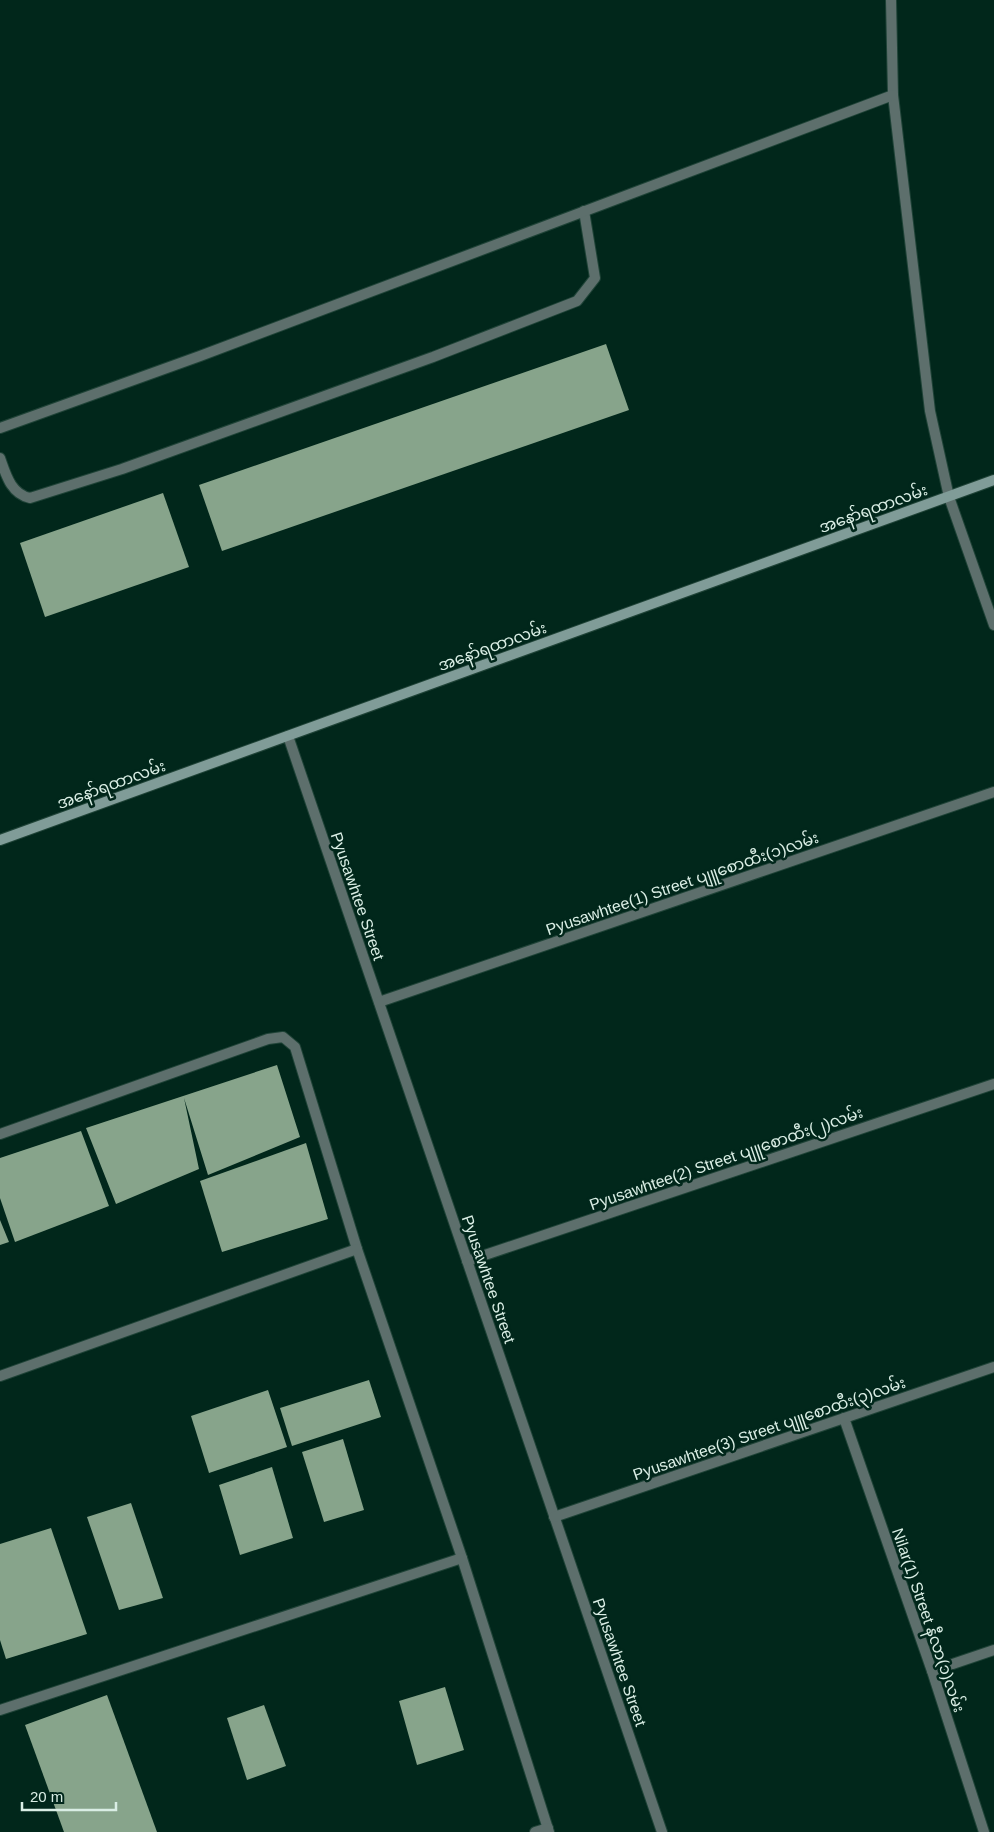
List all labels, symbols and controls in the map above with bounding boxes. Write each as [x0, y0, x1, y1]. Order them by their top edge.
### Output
street label: အနော်ရထာလမ်း [816, 478, 931, 541]
street label: အနော်ရထာလမ်း [435, 616, 550, 679]
street label: အနော်ရထာလမ်း [54, 754, 169, 817]
street label: Pyusawhtee(1) Street ပျူစောထီး(၁)လမ်း [543, 826, 822, 943]
street label: Pyusawhtee Street [328, 830, 388, 963]
street label: Pyusawhtee(2) Street ပျူစောထီး(၂)လမ်း [586, 1101, 867, 1218]
street label: Pyusawhtee Street [459, 1213, 519, 1346]
street label: Pyusawhtee(3) Street ပျူစောထီး(၃)လမ်း [630, 1371, 909, 1488]
street label: Nilar(1) Street နီလာ(၁)လမ်း [884, 1525, 971, 1716]
street label: Pyusawhtee Street [590, 1596, 650, 1729]
scale bar [22, 1780, 116, 1812]
text: 20 m [30, 1788, 63, 1805]

